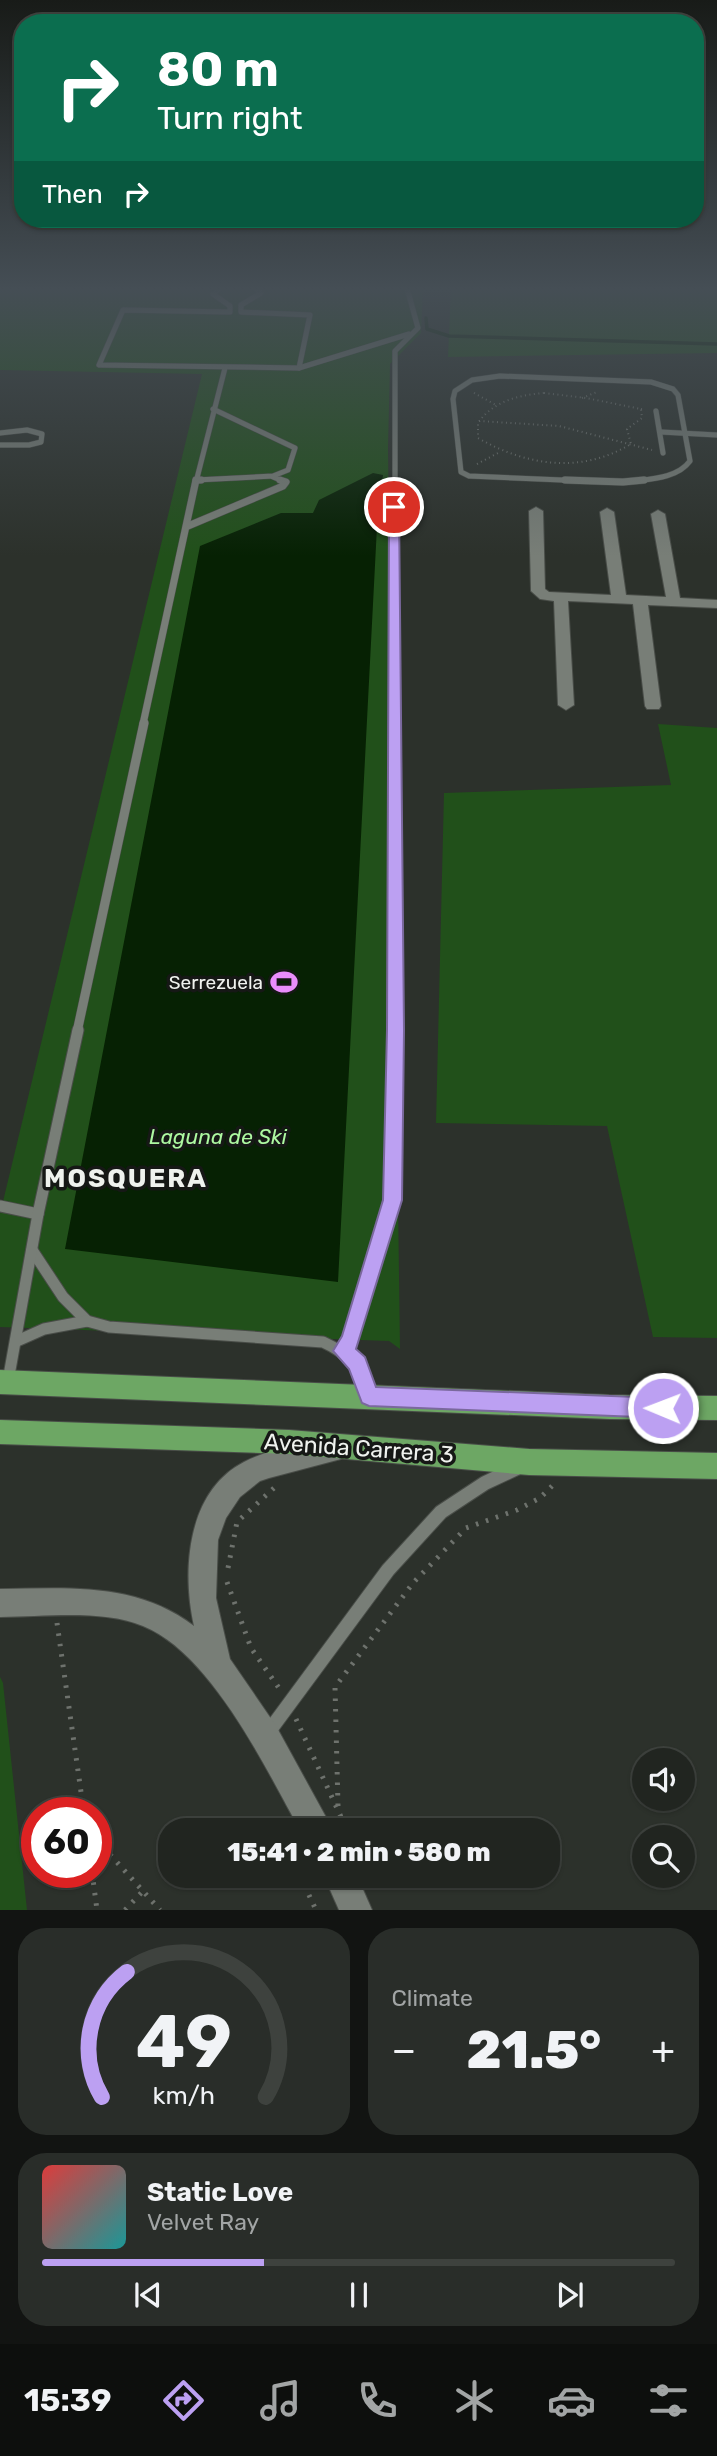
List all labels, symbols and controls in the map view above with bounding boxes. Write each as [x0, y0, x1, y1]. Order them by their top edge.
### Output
text: 80 m [157, 40, 279, 98]
icon: right [42, 42, 133, 133]
text: Turn right [157, 99, 302, 137]
icon: right [117, 175, 155, 213]
text: Then [42, 179, 103, 210]
pin [364, 477, 424, 537]
icon: arrive [375, 488, 413, 526]
sports icon: Serrezuela [269, 967, 299, 997]
place label: Serrezuela [169, 971, 263, 994]
water label: Laguna de Ski [149, 1124, 288, 1149]
district label: MOSQUERA [44, 1163, 208, 1194]
position arrow [626, 1371, 700, 1445]
street label: Avenida Carrera 3 [263, 1427, 455, 1469]
map controls [632, 1748, 695, 1888]
button: sound [632, 1748, 695, 1811]
speed limit sign: 60 [21, 1797, 112, 1888]
button: search [632, 1825, 695, 1888]
text: 15:41 · 2 min · 580 m [227, 1837, 491, 1868]
text: Climate [392, 1984, 473, 2012]
text: 49 [136, 2000, 232, 2086]
text: 21.5° [466, 2019, 601, 2081]
text: − [392, 2027, 416, 2073]
text: + [651, 2027, 675, 2073]
text: km/h [153, 2081, 215, 2110]
text: Static Love [147, 2177, 293, 2208]
text: Velvet Ray [147, 2208, 259, 2236]
icon: previous [129, 2276, 167, 2314]
icon: pause [340, 2276, 378, 2314]
icon: next [551, 2276, 589, 2314]
icon: directions [159, 2376, 208, 2425]
icon: music [256, 2376, 305, 2425]
icon: phone [353, 2376, 402, 2425]
icon: climate [450, 2376, 499, 2425]
icon: car [547, 2376, 596, 2425]
icon: filters [644, 2376, 693, 2425]
text: 15:39 [24, 2381, 111, 2419]

